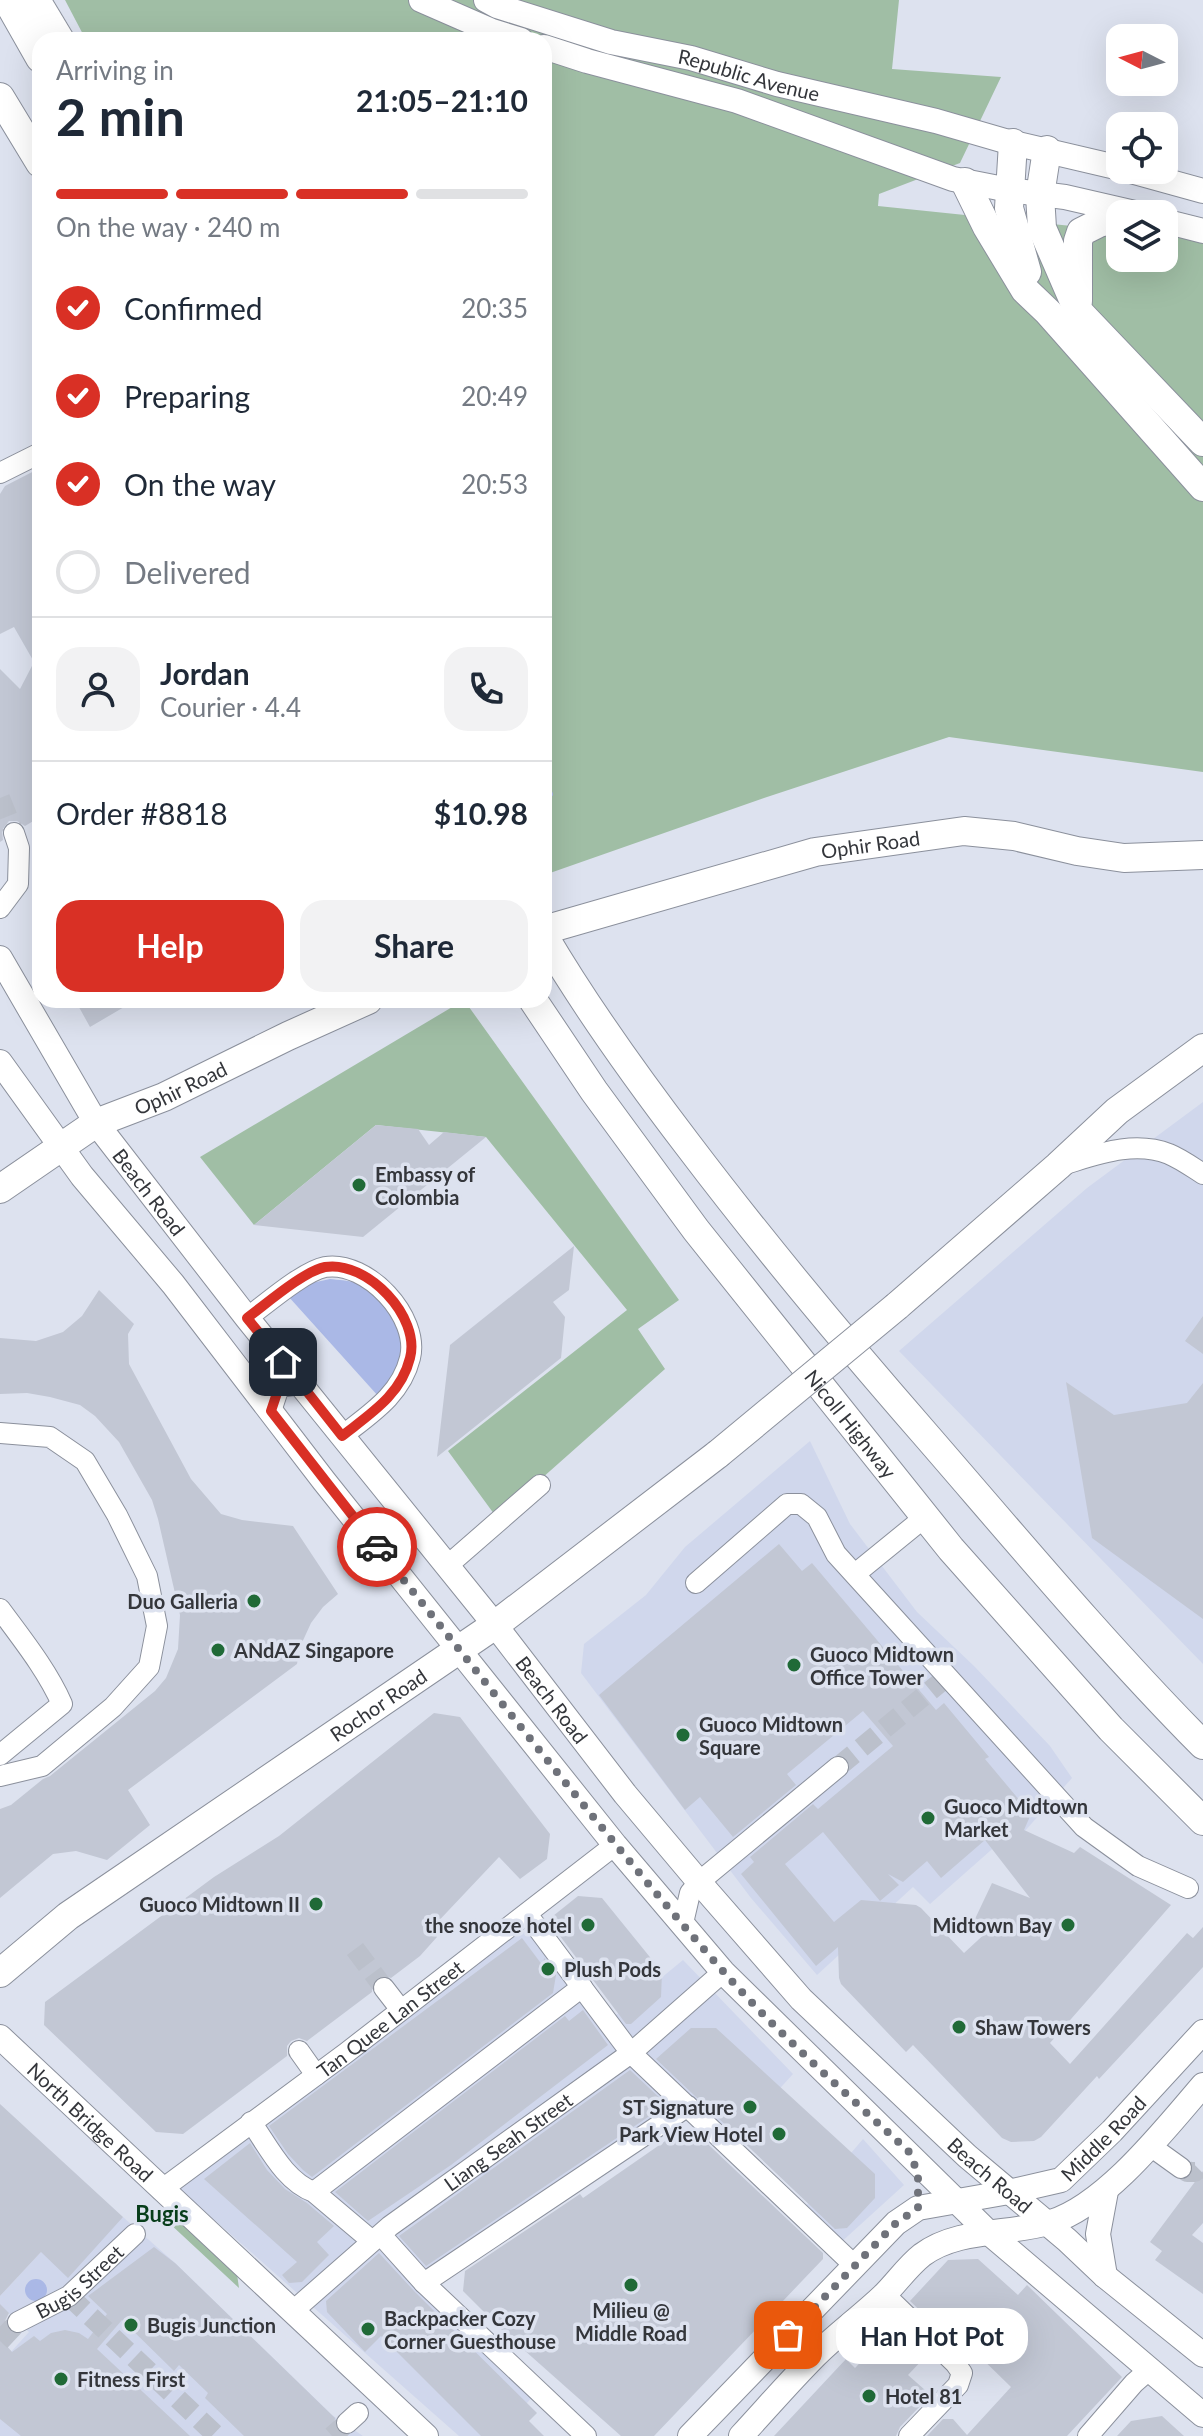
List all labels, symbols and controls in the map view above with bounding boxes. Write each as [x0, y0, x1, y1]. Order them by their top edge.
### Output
north arrow [1106, 24, 1178, 96]
map controls [1106, 24, 1178, 272]
street label: Republic Avenue [676, 44, 822, 106]
text: Arriving in [56, 54, 174, 86]
text: 21:05–21:10 [356, 82, 528, 118]
text: 2 min [56, 85, 185, 147]
button: locate [1106, 112, 1178, 184]
button: layers [1106, 200, 1178, 272]
text: On the way · 240 m [56, 211, 280, 243]
icon: check [56, 286, 100, 330]
text: Confirmed [124, 290, 263, 326]
text: 20:35 [461, 292, 528, 324]
icon: check [56, 374, 100, 418]
text: Preparing [124, 378, 250, 414]
text: 20:49 [461, 380, 528, 412]
icon: check [56, 462, 100, 506]
text: On the way [124, 466, 276, 502]
text: 20:53 [461, 468, 528, 500]
text: Delivered [124, 554, 251, 590]
button: person [56, 647, 140, 731]
button: phone [444, 647, 528, 731]
text: Jordan [160, 655, 250, 691]
text: Courier · 4.4 [160, 691, 301, 723]
text: Order #8818 [56, 795, 228, 831]
text: $10.98 [434, 795, 528, 831]
street label: Ophir Road [820, 825, 921, 863]
button: Help [56, 900, 284, 992]
button: Share [300, 900, 528, 992]
street label: Ophir Road [131, 1056, 231, 1119]
street label: Beach Road [108, 1144, 191, 1240]
place label: Embassy of Colombia [375, 1162, 476, 1209]
marker: Embassy of Colombia [350, 1176, 368, 1194]
pin [249, 1328, 317, 1396]
icon: home [261, 1340, 305, 1384]
street label: Nicoll Highway [800, 1365, 902, 1483]
courier [337, 1507, 417, 1587]
icon: car [355, 1525, 399, 1569]
place label: Duo Galleria [127, 1589, 238, 1613]
marker: Duo Galleria [245, 1592, 263, 1610]
place label: ANdAZ Singapore [233, 1638, 394, 1662]
marker: ANdAZ Singapore [209, 1641, 227, 1659]
place label: Guoco Midtown Office Tower [810, 1642, 954, 1689]
street label: Beach Road [511, 1651, 593, 1748]
marker: Guoco Midtown Office Tower [785, 1656, 803, 1674]
street label: Rochor Road [325, 1663, 431, 1746]
place label: Guoco Midtown Square [699, 1712, 843, 1759]
marker: Guoco Midtown Square [674, 1726, 692, 1744]
place label: Guoco Midtown Market [944, 1794, 1088, 1841]
marker: Guoco Midtown Market [919, 1809, 937, 1827]
place label: Guoco Midtown II [139, 1892, 300, 1916]
marker: Guoco Midtown II [307, 1895, 325, 1913]
place label: the snooze hotel [425, 1913, 572, 1937]
place label: Midtown Bay [933, 1913, 1052, 1937]
marker: the snooze hotel [579, 1916, 597, 1934]
marker: Midtown Bay [1059, 1916, 1077, 1934]
street label: Tan Quee Lan Street [312, 1955, 468, 2082]
place label: Plush Pods [564, 1957, 661, 1981]
marker: Plush Pods [539, 1960, 557, 1978]
place label: Shaw Towers [975, 2015, 1091, 2039]
marker: Shaw Towers [950, 2018, 968, 2036]
street label: North Bridge Road [23, 2057, 158, 2186]
street label: Liang Seah Street [439, 2087, 577, 2196]
street label: Middle Road [1056, 2091, 1150, 2186]
place label: ST Signature [622, 2095, 734, 2119]
marker: ST Signature [741, 2098, 759, 2116]
place label: Park View Hotel [619, 2122, 763, 2146]
marker: Park View Hotel [770, 2125, 788, 2143]
street label: Beach Road [943, 2132, 1037, 2218]
district label: Bugis [135, 2200, 189, 2227]
street label: Bugis Street [31, 2240, 128, 2323]
marker: Milieu @ Middle Road [622, 2276, 640, 2294]
place label: Milieu @ Middle Road [575, 2298, 687, 2345]
pin [754, 2301, 822, 2369]
place label: Backpacker Cozy Corner Guesthouse [384, 2306, 556, 2353]
callout: Han Hot Pot [836, 2307, 1028, 2363]
place label: Bugis Junction [147, 2313, 276, 2337]
icon: bag [766, 2313, 810, 2357]
marker: Bugis Junction [122, 2316, 140, 2334]
marker: Backpacker Cozy Corner Guesthouse [359, 2320, 377, 2338]
text: Han Hot Pot [860, 2320, 1004, 2352]
place label: Fitness First [77, 2367, 186, 2391]
marker: Fitness First [52, 2370, 70, 2388]
place label: Hotel 81 [885, 2384, 962, 2408]
marker: Hotel 81 [860, 2387, 878, 2405]

